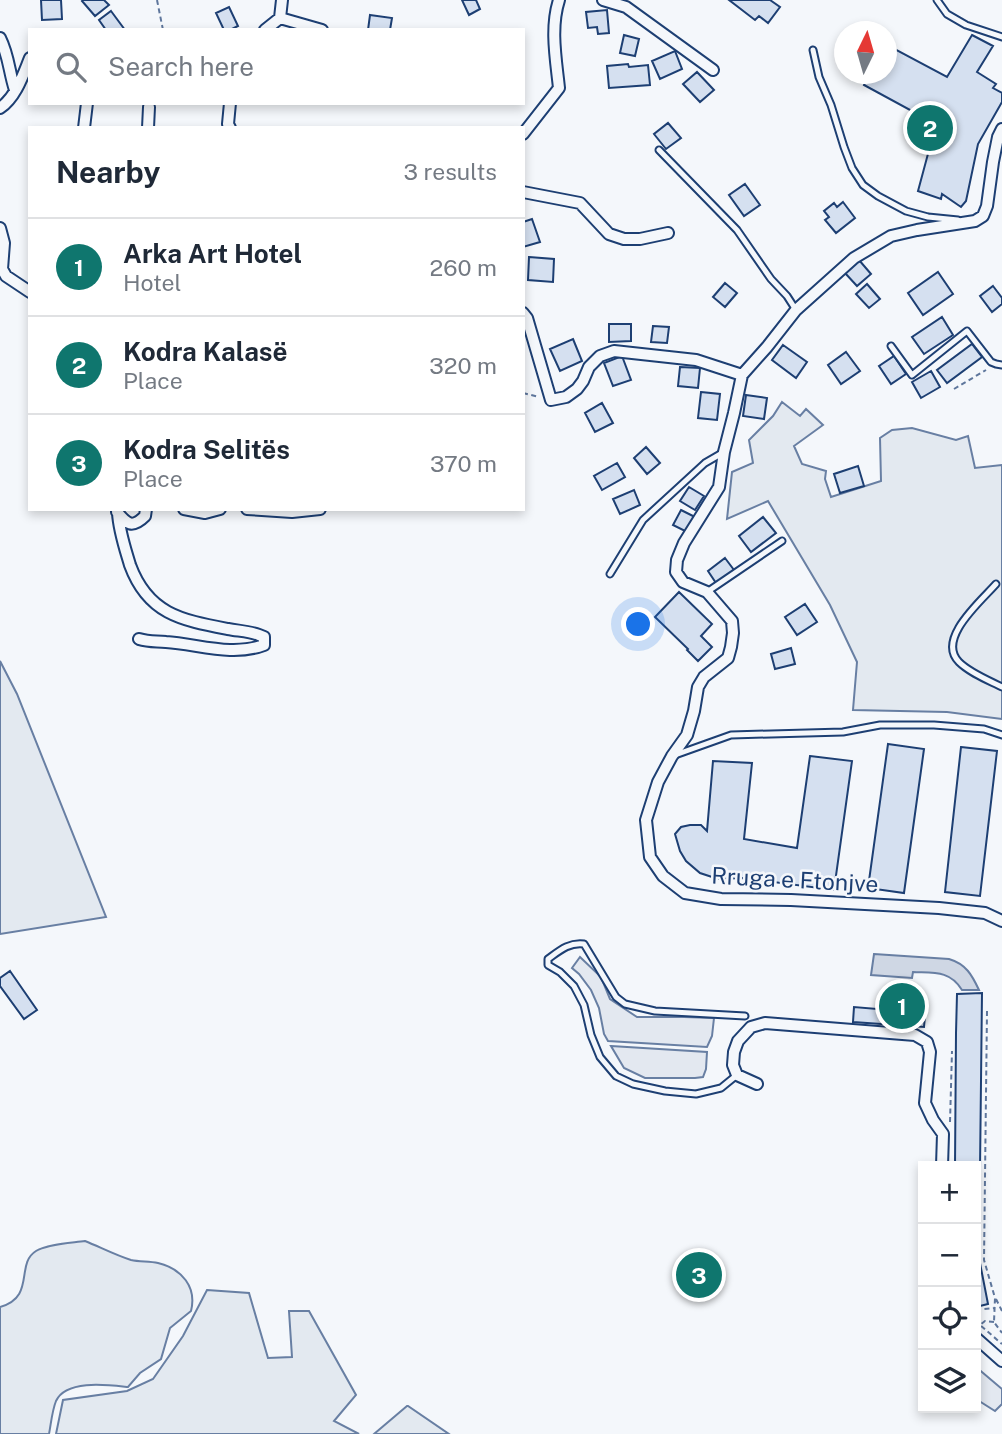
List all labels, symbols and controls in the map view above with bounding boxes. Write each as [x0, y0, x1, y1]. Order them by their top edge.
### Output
north arrow [834, 21, 897, 84]
search box [28, 28, 525, 105]
icon: search [52, 48, 90, 86]
text: Search here [108, 51, 254, 82]
pin: 2 [907, 102, 953, 154]
text: Nearby [56, 154, 160, 190]
text: 3 results [403, 158, 497, 185]
text: Arka Art Hotel [123, 238, 302, 269]
text: 1 [74, 254, 84, 281]
text: 260 m [430, 254, 497, 281]
text: Hotel [123, 269, 182, 296]
text: Kodra Kalasë [123, 336, 287, 367]
text: 2 [72, 352, 86, 379]
text: 320 m [429, 352, 497, 379]
text: Place [123, 367, 183, 394]
text: Kodra Selitës [123, 434, 290, 465]
text: 3 [71, 450, 87, 477]
text: 370 m [430, 450, 497, 477]
text: Place [123, 465, 183, 492]
your location [621, 607, 655, 641]
street label: Rruga e Ftonjve [711, 862, 879, 897]
pin: 1 [879, 980, 925, 1032]
map controls [918, 1161, 981, 1413]
button: + [918, 1161, 981, 1224]
button: − [918, 1224, 981, 1287]
pin: 3 [676, 1249, 722, 1301]
button: locate [918, 1287, 981, 1350]
button: layers [918, 1350, 981, 1413]

